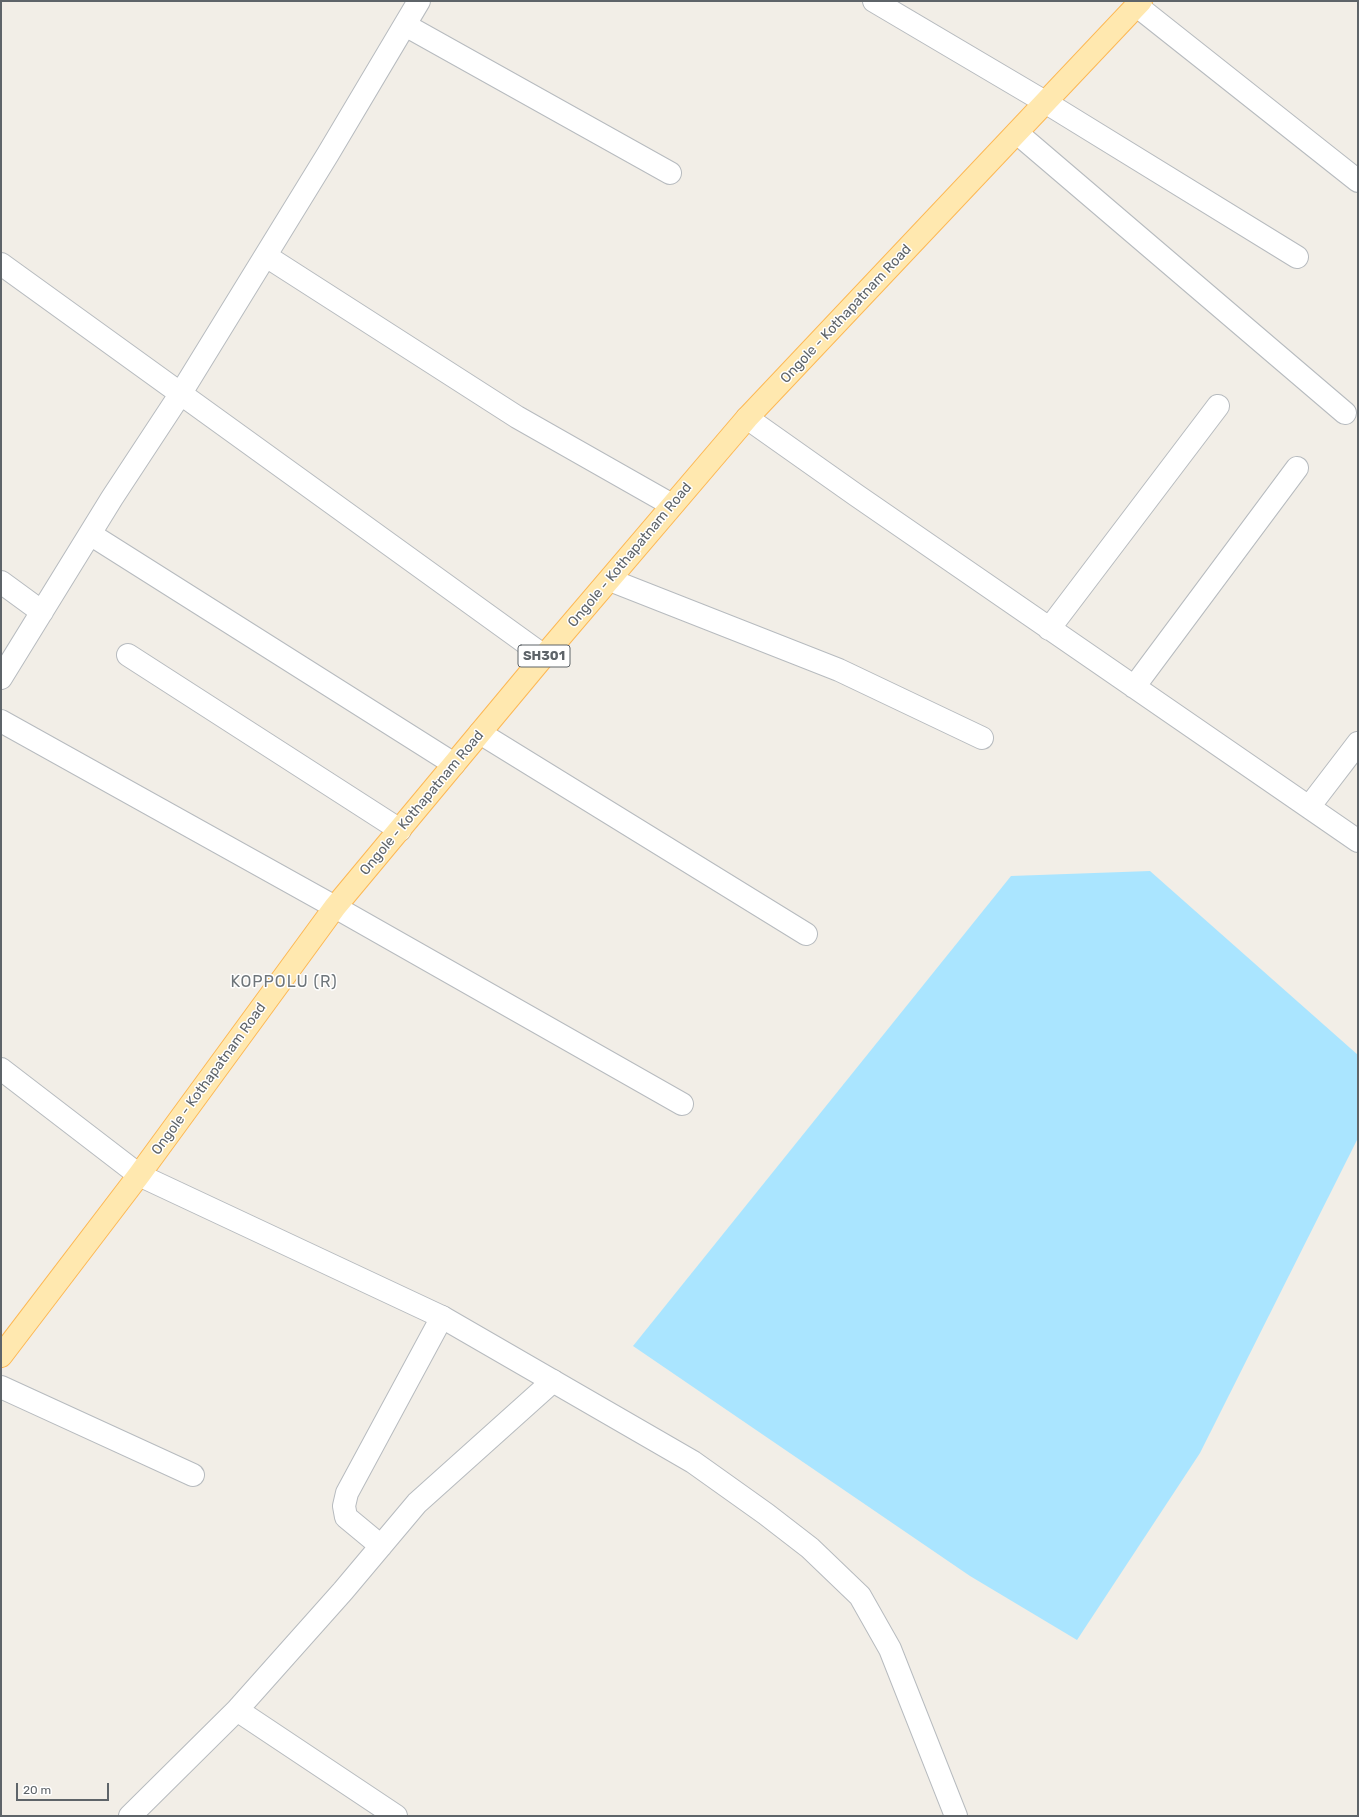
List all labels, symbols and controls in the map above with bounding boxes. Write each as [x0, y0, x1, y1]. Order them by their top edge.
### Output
street label: Ongole - Kothapatnam Road [777, 241, 915, 387]
street label: Ongole - Kothapatnam Road [565, 479, 695, 631]
road number: SH301 [518, 645, 570, 667]
street label: Ongole - Kothapatnam Road [357, 727, 487, 879]
district label: KOPPOLU (R) [230, 972, 338, 992]
street label: Ongole - Kothapatnam Road [148, 1000, 270, 1158]
scale bar [18, 1775, 111, 1801]
text: 20 m [23, 1783, 51, 1797]

